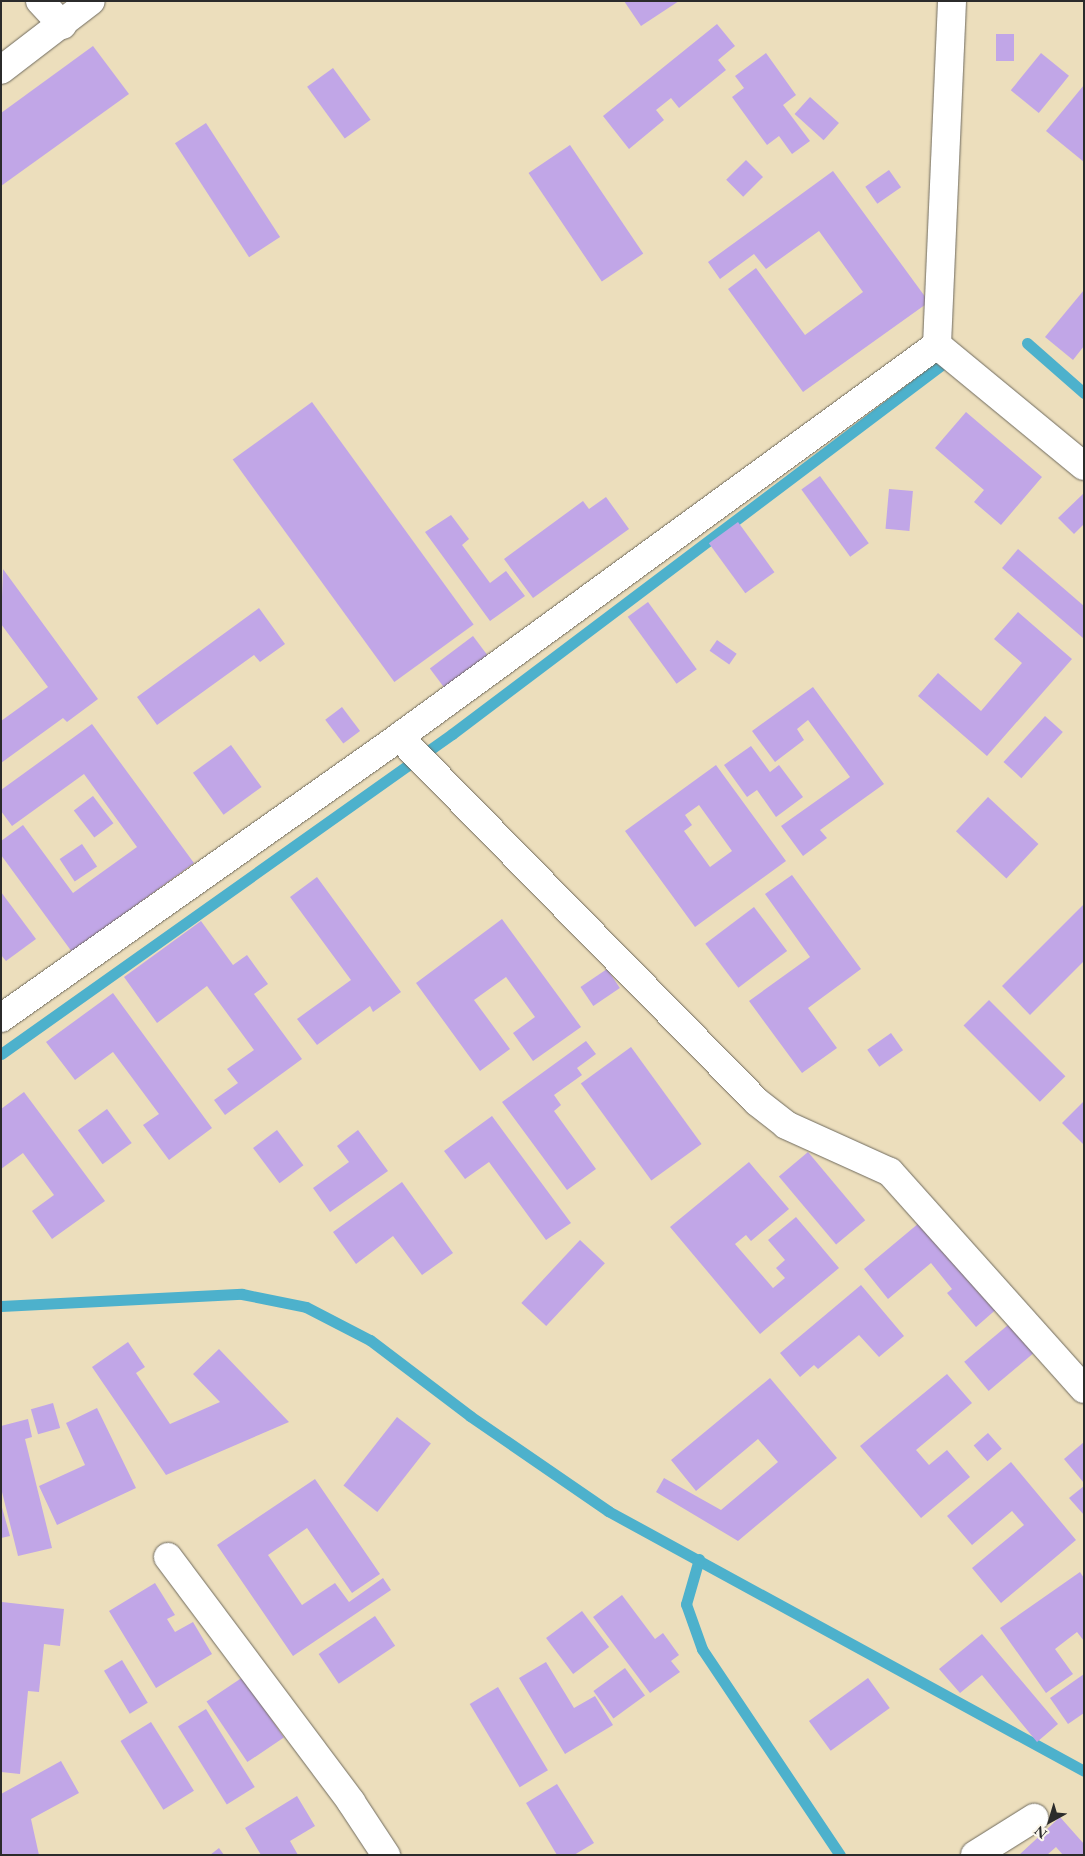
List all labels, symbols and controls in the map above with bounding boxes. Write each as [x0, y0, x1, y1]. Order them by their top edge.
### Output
north arrow [1025, 1796, 1075, 1846]
text: N [1031, 1822, 1051, 1843]

